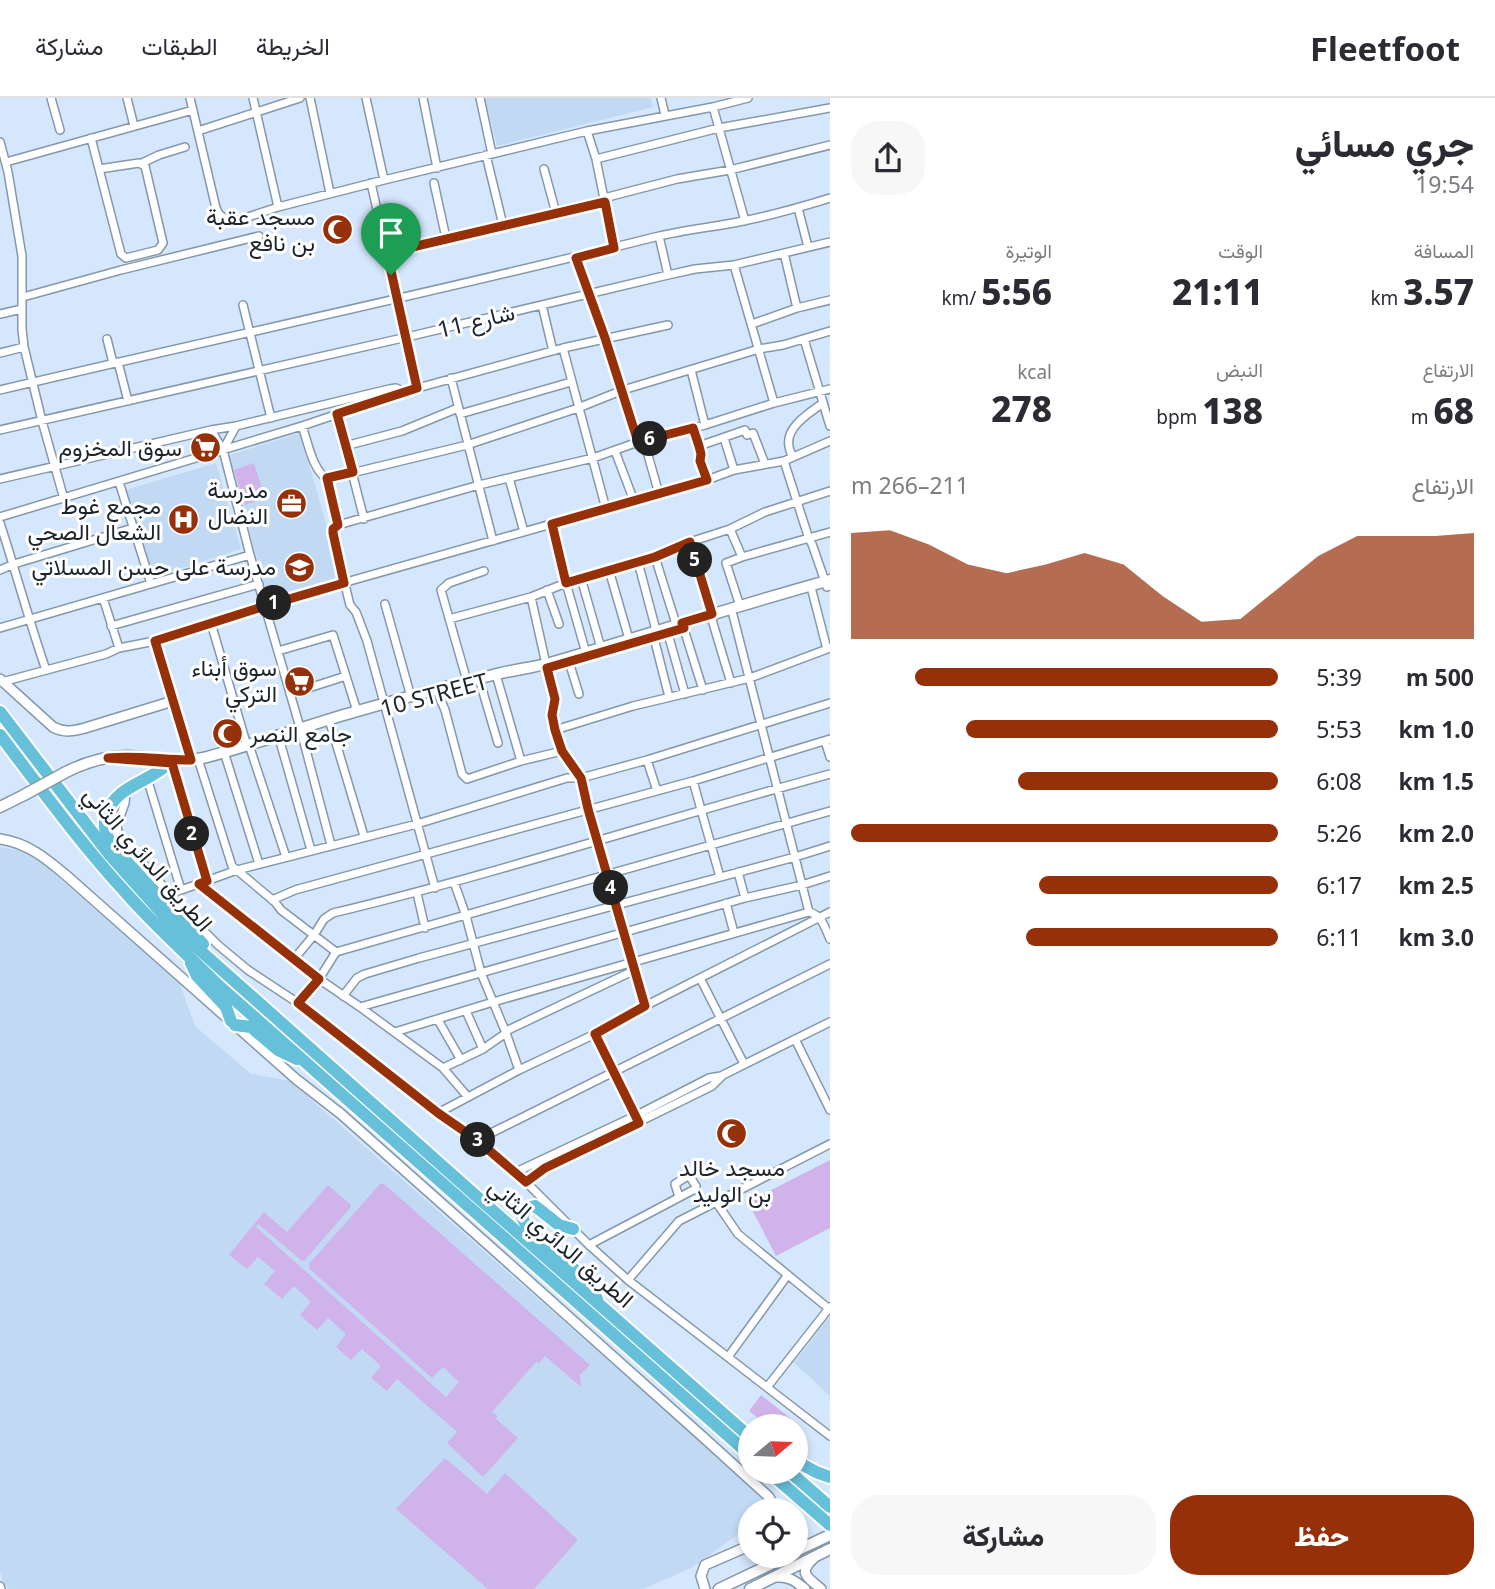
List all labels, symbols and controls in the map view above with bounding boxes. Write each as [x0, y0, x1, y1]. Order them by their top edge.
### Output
text: Fleetfoot [1310, 26, 1460, 71]
text: مشاركة [35, 29, 103, 62]
text: الطبقات [141, 29, 218, 62]
text: الخريطة [256, 29, 330, 62]
text: جري مسائي [1295, 116, 1474, 168]
button: share [851, 121, 925, 195]
text: 19:54 [1415, 168, 1474, 200]
place label: مسجد عقبة بن نافع [206, 200, 315, 259]
pin [361, 203, 421, 275]
mosque icon: مسجد عقبة بن نافع [321, 213, 355, 247]
icon: arrive [372, 214, 410, 252]
text: الوتيرة [1006, 238, 1052, 264]
text: الوقت [1218, 238, 1263, 264]
text: المسافة [1414, 238, 1474, 264]
text: 5:56 [981, 268, 1052, 315]
text: 21:11 [1172, 268, 1263, 315]
text: 3.57 [1403, 268, 1474, 315]
text: /km [941, 285, 981, 311]
text: km [1370, 285, 1403, 311]
street label: شارع 11 [434, 295, 518, 346]
text: النبض [1216, 357, 1263, 383]
text: الارتفاع [1422, 357, 1474, 383]
text: kcal [1017, 359, 1052, 385]
text: 278 [991, 385, 1052, 432]
text: 138 [1202, 387, 1263, 434]
text: 68 [1434, 387, 1474, 434]
text: bpm [1156, 404, 1202, 430]
text: m [1411, 404, 1434, 430]
pin: 6 [632, 422, 668, 456]
text: 6 [644, 425, 655, 451]
place label: سوق المخزوم [58, 431, 182, 463]
supermarket icon: سوق المخزوم [188, 431, 222, 465]
text: 211–266 m [851, 469, 969, 501]
text: الارتفاع [1412, 469, 1474, 501]
place label: مدرسة النضال [207, 473, 268, 531]
office icon: مدرسة النضال [274, 486, 308, 520]
place label: مجمع غوط الشعال الصحي [27, 489, 161, 551]
hospital icon: مجمع غوط الشعال الصحي [167, 502, 201, 536]
pin: 5 [678, 542, 712, 578]
text: 5 [689, 546, 700, 572]
place label: مدرسة على حسن المسلاتي [31, 550, 276, 586]
school or university icon: مدرسة على حسن المسلاتي [282, 550, 316, 584]
pin: 1 [256, 586, 292, 620]
text: 1 [268, 589, 279, 615]
place label: سوق أبناء التركي [192, 651, 277, 713]
text: 5:39 [1316, 661, 1362, 693]
text: 500 m [1406, 661, 1474, 693]
supermarket icon: سوق أبناء التركي [283, 664, 317, 698]
street label: 10 STREET [376, 664, 491, 724]
text: 5:53 [1316, 713, 1362, 745]
text: 1.0 km [1399, 713, 1474, 745]
mosque icon: جامع النصر [210, 717, 244, 751]
place label: جامع النصر [249, 717, 352, 750]
text: 6:08 [1316, 765, 1362, 797]
text: 1.5 km [1399, 765, 1474, 797]
street label: الطريق الدائري الثاني [74, 779, 221, 941]
pin: 2 [174, 816, 210, 852]
text: 5:26 [1316, 817, 1362, 849]
text: 2.0 km [1399, 817, 1474, 849]
text: 2 [186, 820, 197, 846]
text: 6:17 [1316, 869, 1362, 901]
text: 2.5 km [1399, 869, 1474, 901]
pin: 4 [594, 870, 628, 906]
text: 4 [605, 874, 616, 900]
text: 6:11 [1316, 921, 1362, 953]
text: 3.0 km [1399, 921, 1474, 953]
mosque icon: مسجد خالد بن الوليد [715, 1117, 749, 1151]
pin: 3 [461, 1122, 496, 1158]
text: 3 [472, 1126, 483, 1152]
place label: مسجد خالد بن الوليد [679, 1151, 785, 1209]
street label: الطريق الدائري الثاني [479, 1170, 641, 1317]
north arrow [738, 1414, 808, 1484]
map controls [738, 1414, 808, 1568]
button: مشاركة [851, 1495, 1156, 1575]
button: حفظ [1170, 1495, 1474, 1575]
button: locate [738, 1498, 808, 1568]

